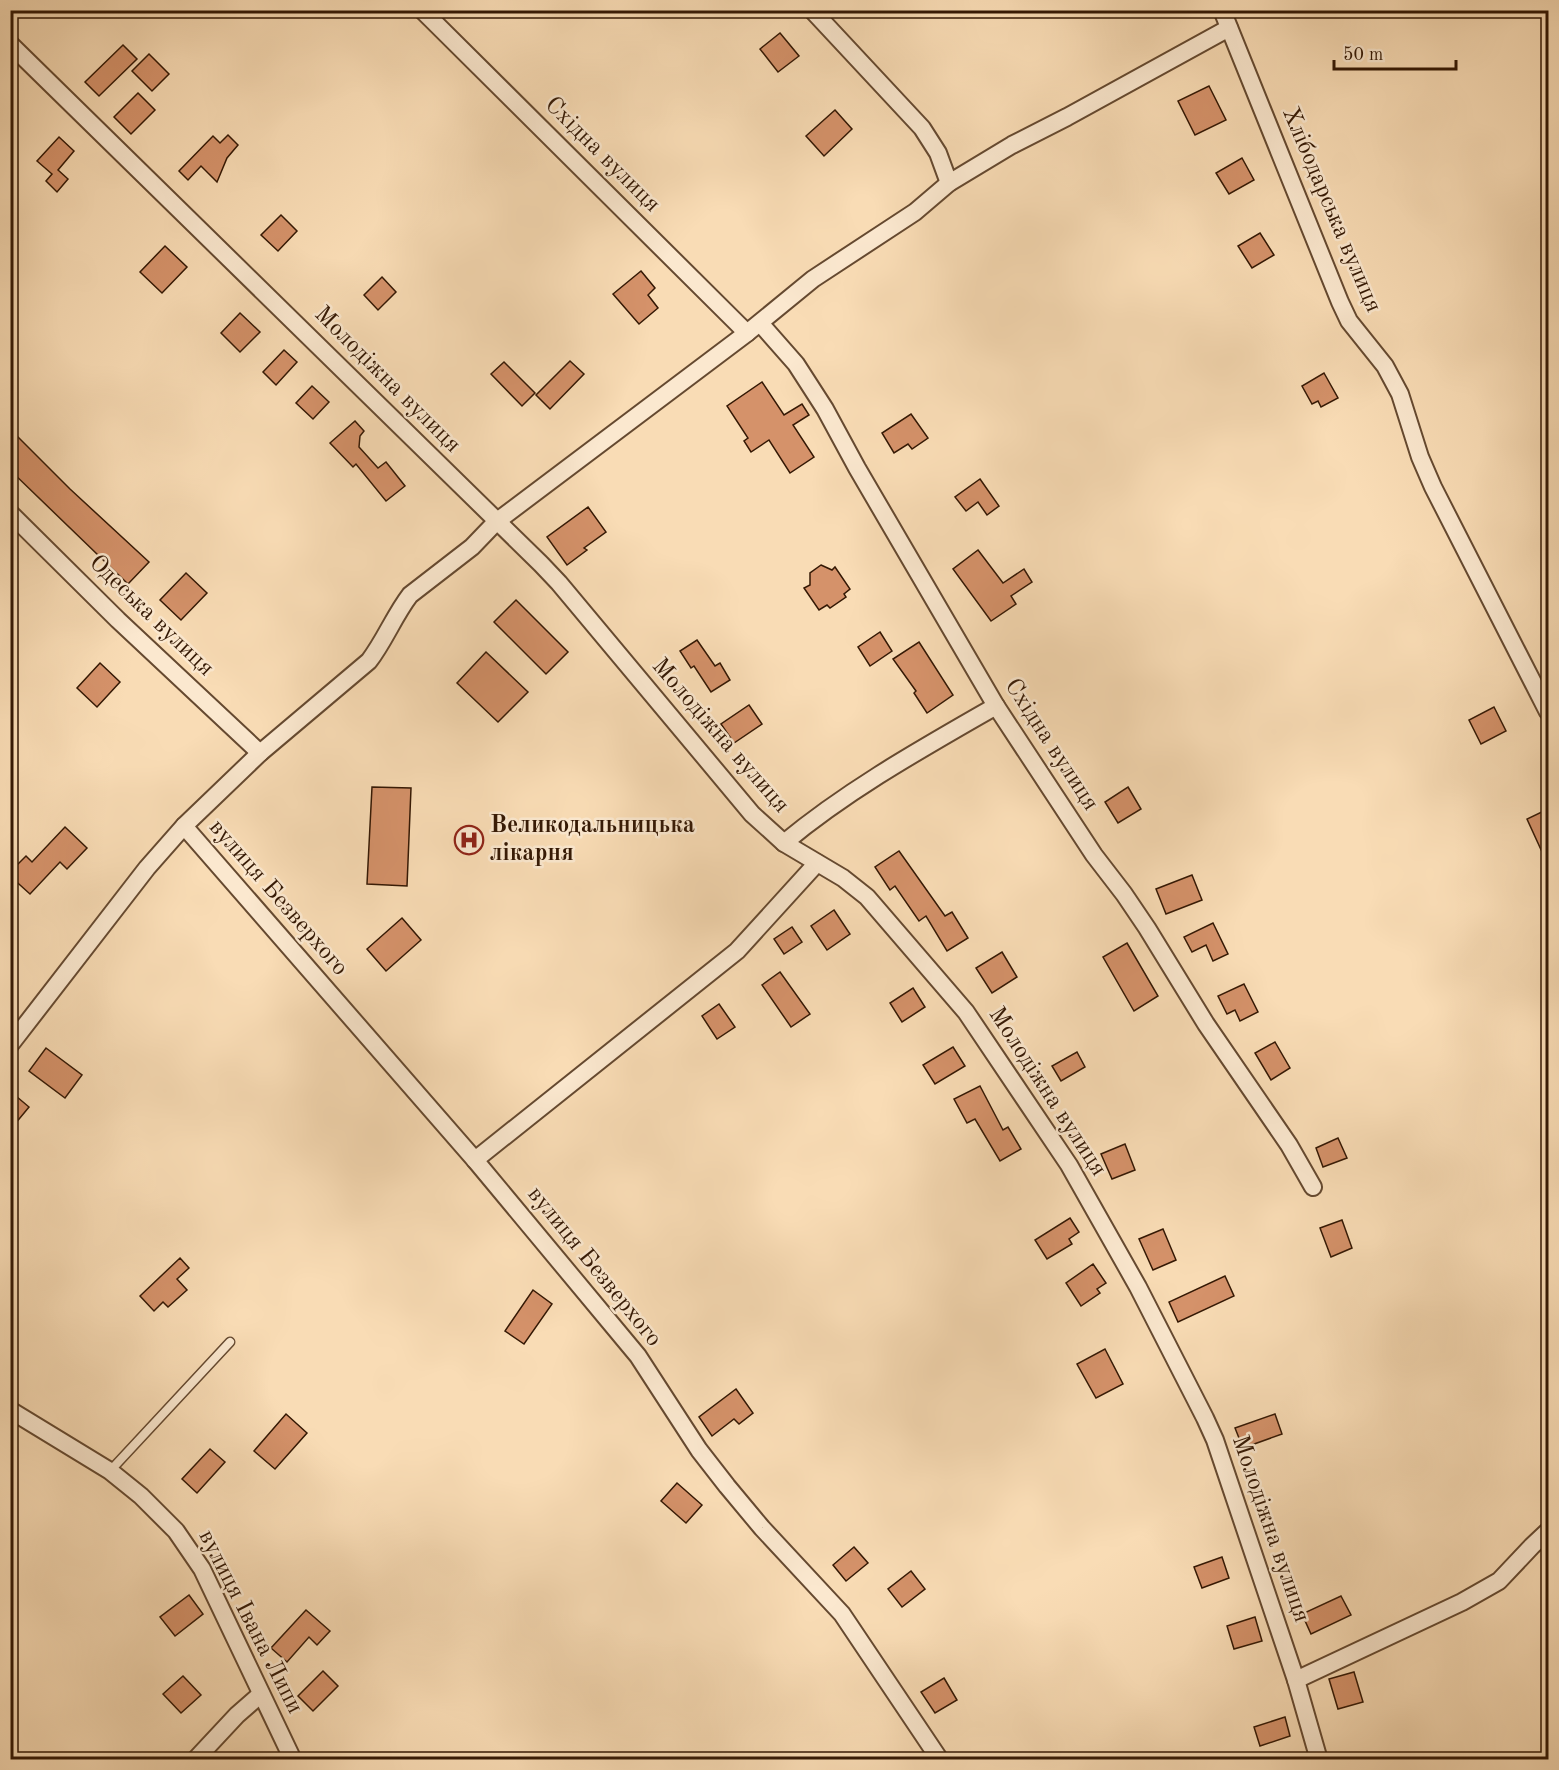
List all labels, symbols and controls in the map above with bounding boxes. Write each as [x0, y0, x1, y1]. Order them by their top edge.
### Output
scale bar [1334, 33, 1456, 71]
text: 50 m [1343, 46, 1383, 64]
street label: Східна вулиця [540, 93, 664, 217]
street label: Хлібодарська вулиця [1277, 104, 1385, 316]
street label: Молодіжна вулиця [309, 302, 465, 458]
street label: Одеська вулиця [84, 551, 218, 681]
street label: Молодіжна вулиця [647, 654, 793, 818]
street label: Східна вулиця [1000, 675, 1102, 815]
place label: Великодальницька лікарня [490, 814, 695, 866]
street label: вулиця Безверхого [204, 815, 352, 981]
hospital icon: Великодальницька лікарня [453, 824, 485, 856]
street label: Молодіжна вулиця [984, 1003, 1110, 1181]
street label: вулиця Безверхого [522, 1182, 666, 1352]
street label: Молодіжна вулиця [1227, 1432, 1313, 1626]
street label: вулиця Івана Липи [193, 1526, 307, 1718]

